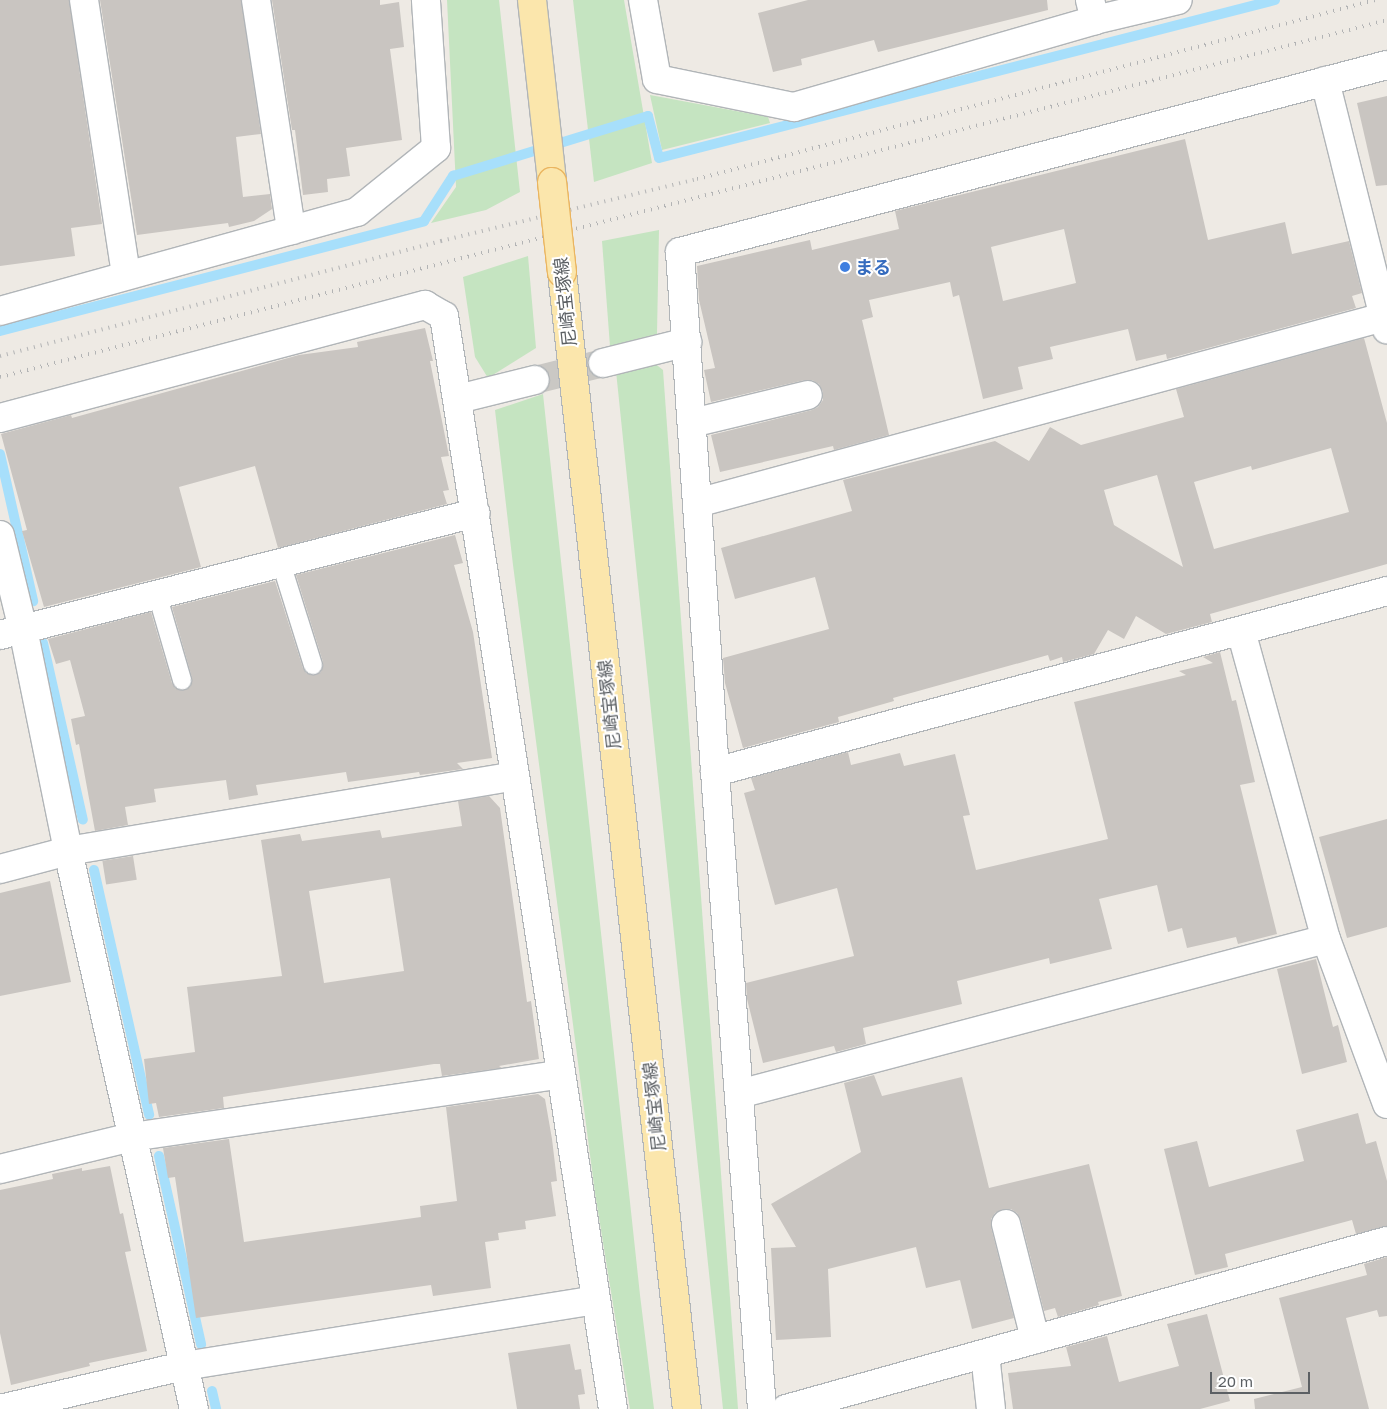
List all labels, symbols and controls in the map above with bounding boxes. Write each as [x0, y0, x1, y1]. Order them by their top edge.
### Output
street label: 尼崎宝塚線 [550, 256, 580, 348]
place label: まる [855, 256, 891, 278]
marker: まる [839, 261, 851, 273]
street label: 尼崎宝塚線 [594, 659, 624, 751]
street label: 尼崎宝塚線 [639, 1061, 669, 1153]
scale bar [1212, 1362, 1312, 1394]
text: 20 m [1218, 1372, 1253, 1390]

